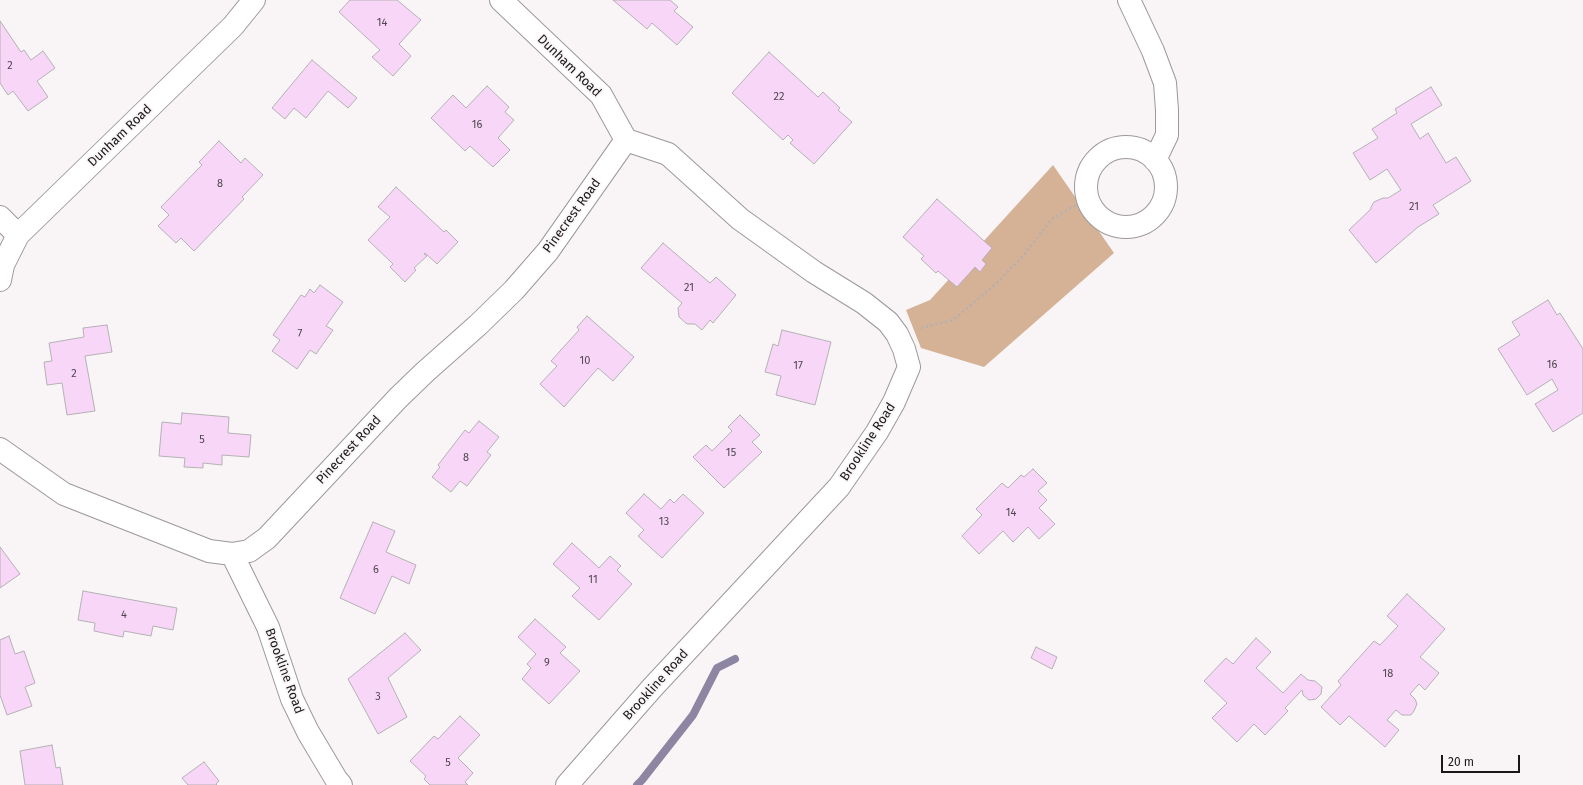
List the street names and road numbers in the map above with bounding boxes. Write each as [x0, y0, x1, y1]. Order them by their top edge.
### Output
street label: Dunham Road [534, 32, 604, 100]
street label: Dunham Road [85, 102, 155, 170]
street label: Pinecrest Road [540, 176, 604, 256]
street label: Brookline Road [837, 400, 899, 484]
street label: Pinecrest Road [313, 412, 385, 488]
street label: Brookline Road [261, 626, 307, 716]
street label: Brookline Road [620, 646, 692, 724]

